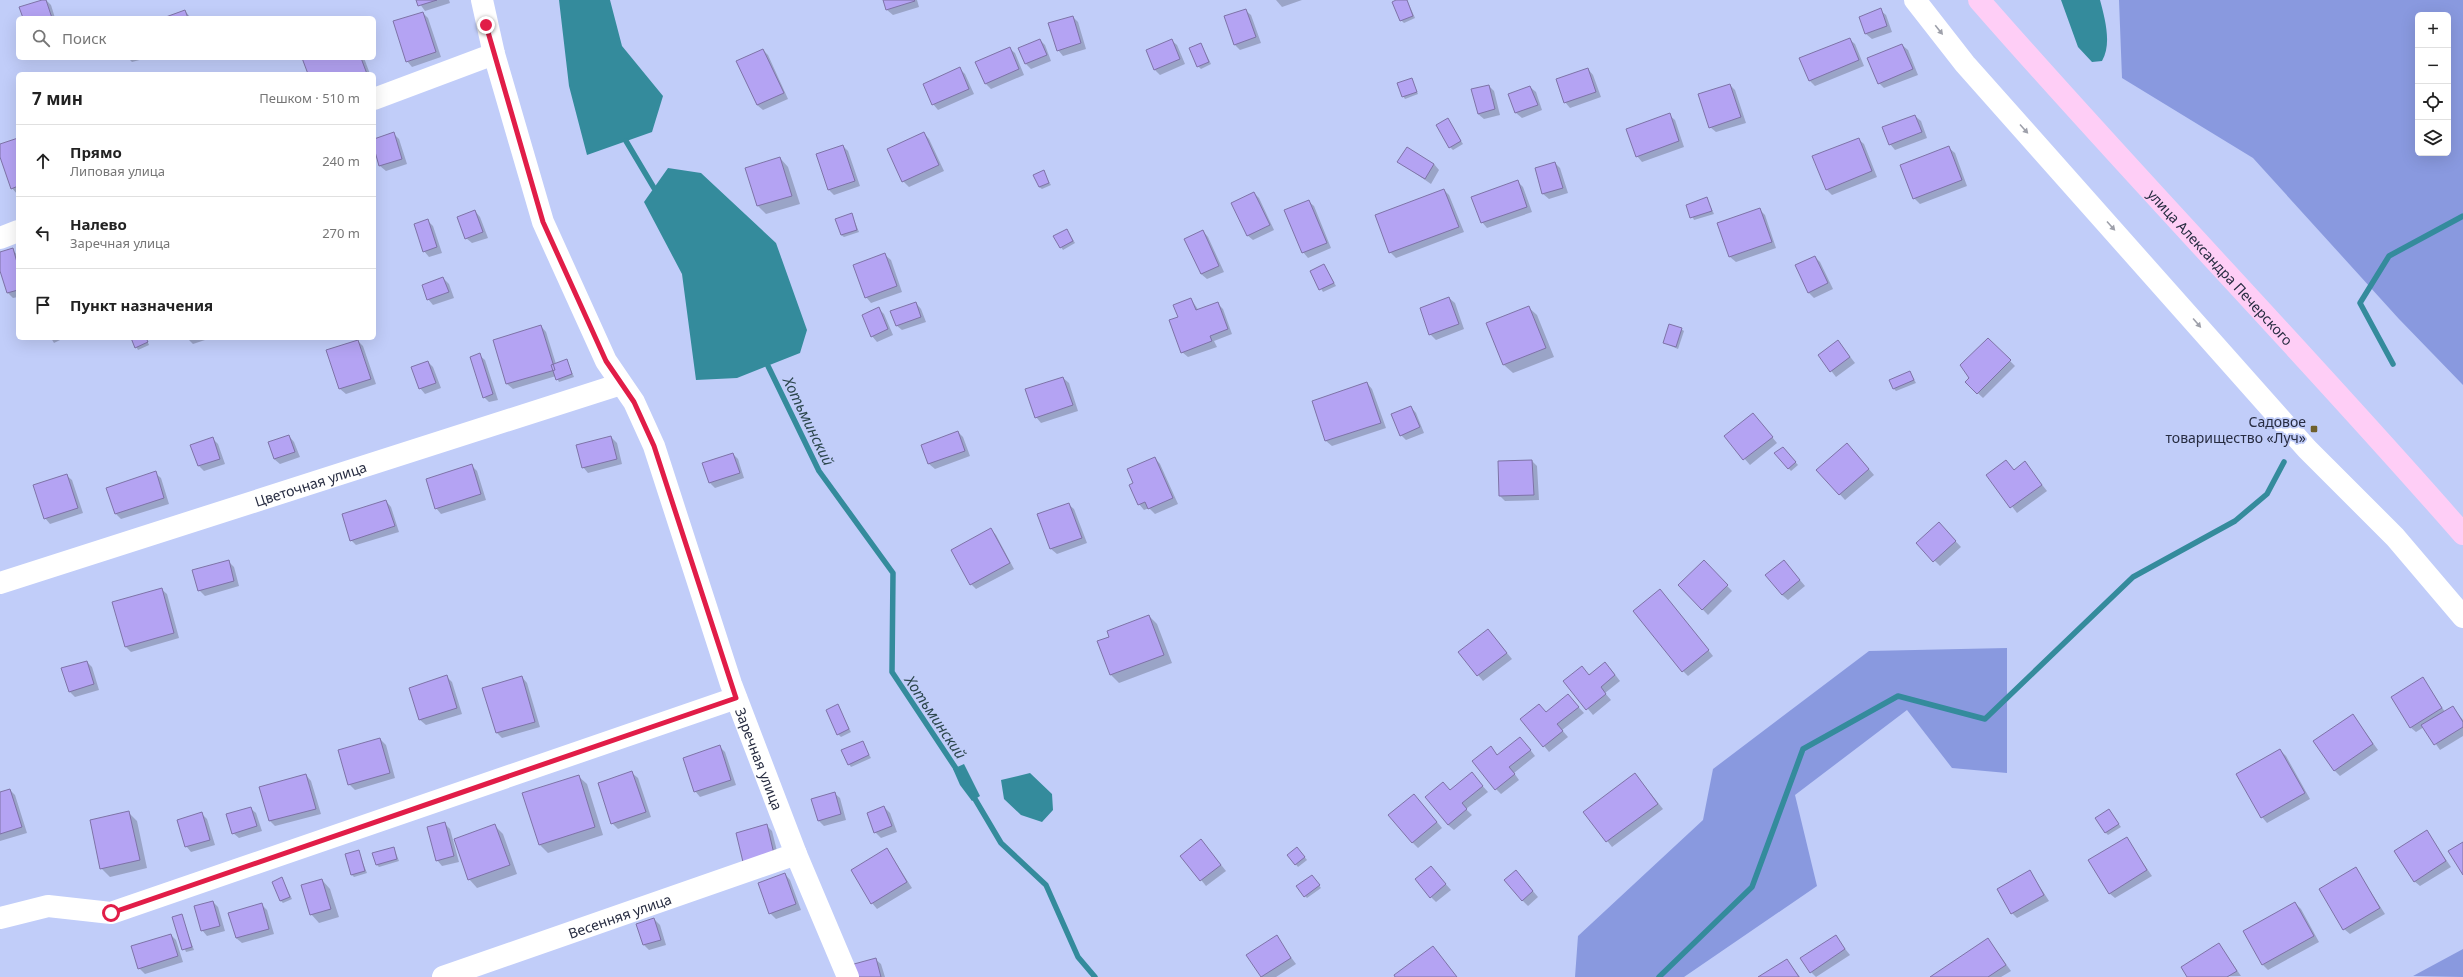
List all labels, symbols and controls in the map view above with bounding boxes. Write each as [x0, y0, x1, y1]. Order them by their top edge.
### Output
map controls [2415, 12, 2451, 156]
button: + [2415, 12, 2451, 48]
search box [16, 16, 376, 60]
route end [477, 16, 495, 34]
one-way arrow [1935, 25, 1943, 36]
icon: search [30, 27, 52, 49]
text: Поиск [62, 28, 107, 48]
button: − [2415, 48, 2451, 84]
button: locate [2415, 84, 2451, 120]
text: 7 мин [32, 87, 83, 110]
text: Пешком · 510 m [259, 89, 360, 107]
button: layers [2415, 120, 2451, 156]
one-way arrow [2019, 124, 2029, 134]
text: Прямо [70, 142, 122, 162]
icon: ahead [32, 150, 54, 172]
text: 240 m [322, 152, 360, 170]
text: Липовая улица [70, 162, 165, 180]
street label: улица Александра Печерского [2144, 184, 2298, 349]
text: Налево [70, 214, 127, 234]
one-way arrow [2106, 220, 2115, 231]
icon: left [32, 222, 54, 244]
text: 270 m [322, 224, 360, 242]
text: Заречная улица [70, 234, 170, 252]
icon: arrive [32, 294, 54, 316]
text: Пункт назначения [70, 295, 213, 315]
one-way arrow [2192, 318, 2201, 328]
water label: Хотьминский [778, 372, 839, 469]
place label: Садовое товарищество «Луч» [2165, 412, 2306, 447]
marker: Садовое товарищество «Луч» [2309, 424, 2319, 434]
street label: Цветочная улица [252, 457, 369, 510]
water label: Хотьминский [900, 671, 972, 763]
street label: Заречная улица [731, 705, 788, 813]
street label: Весенняя улица [565, 889, 674, 942]
route start [102, 904, 120, 922]

